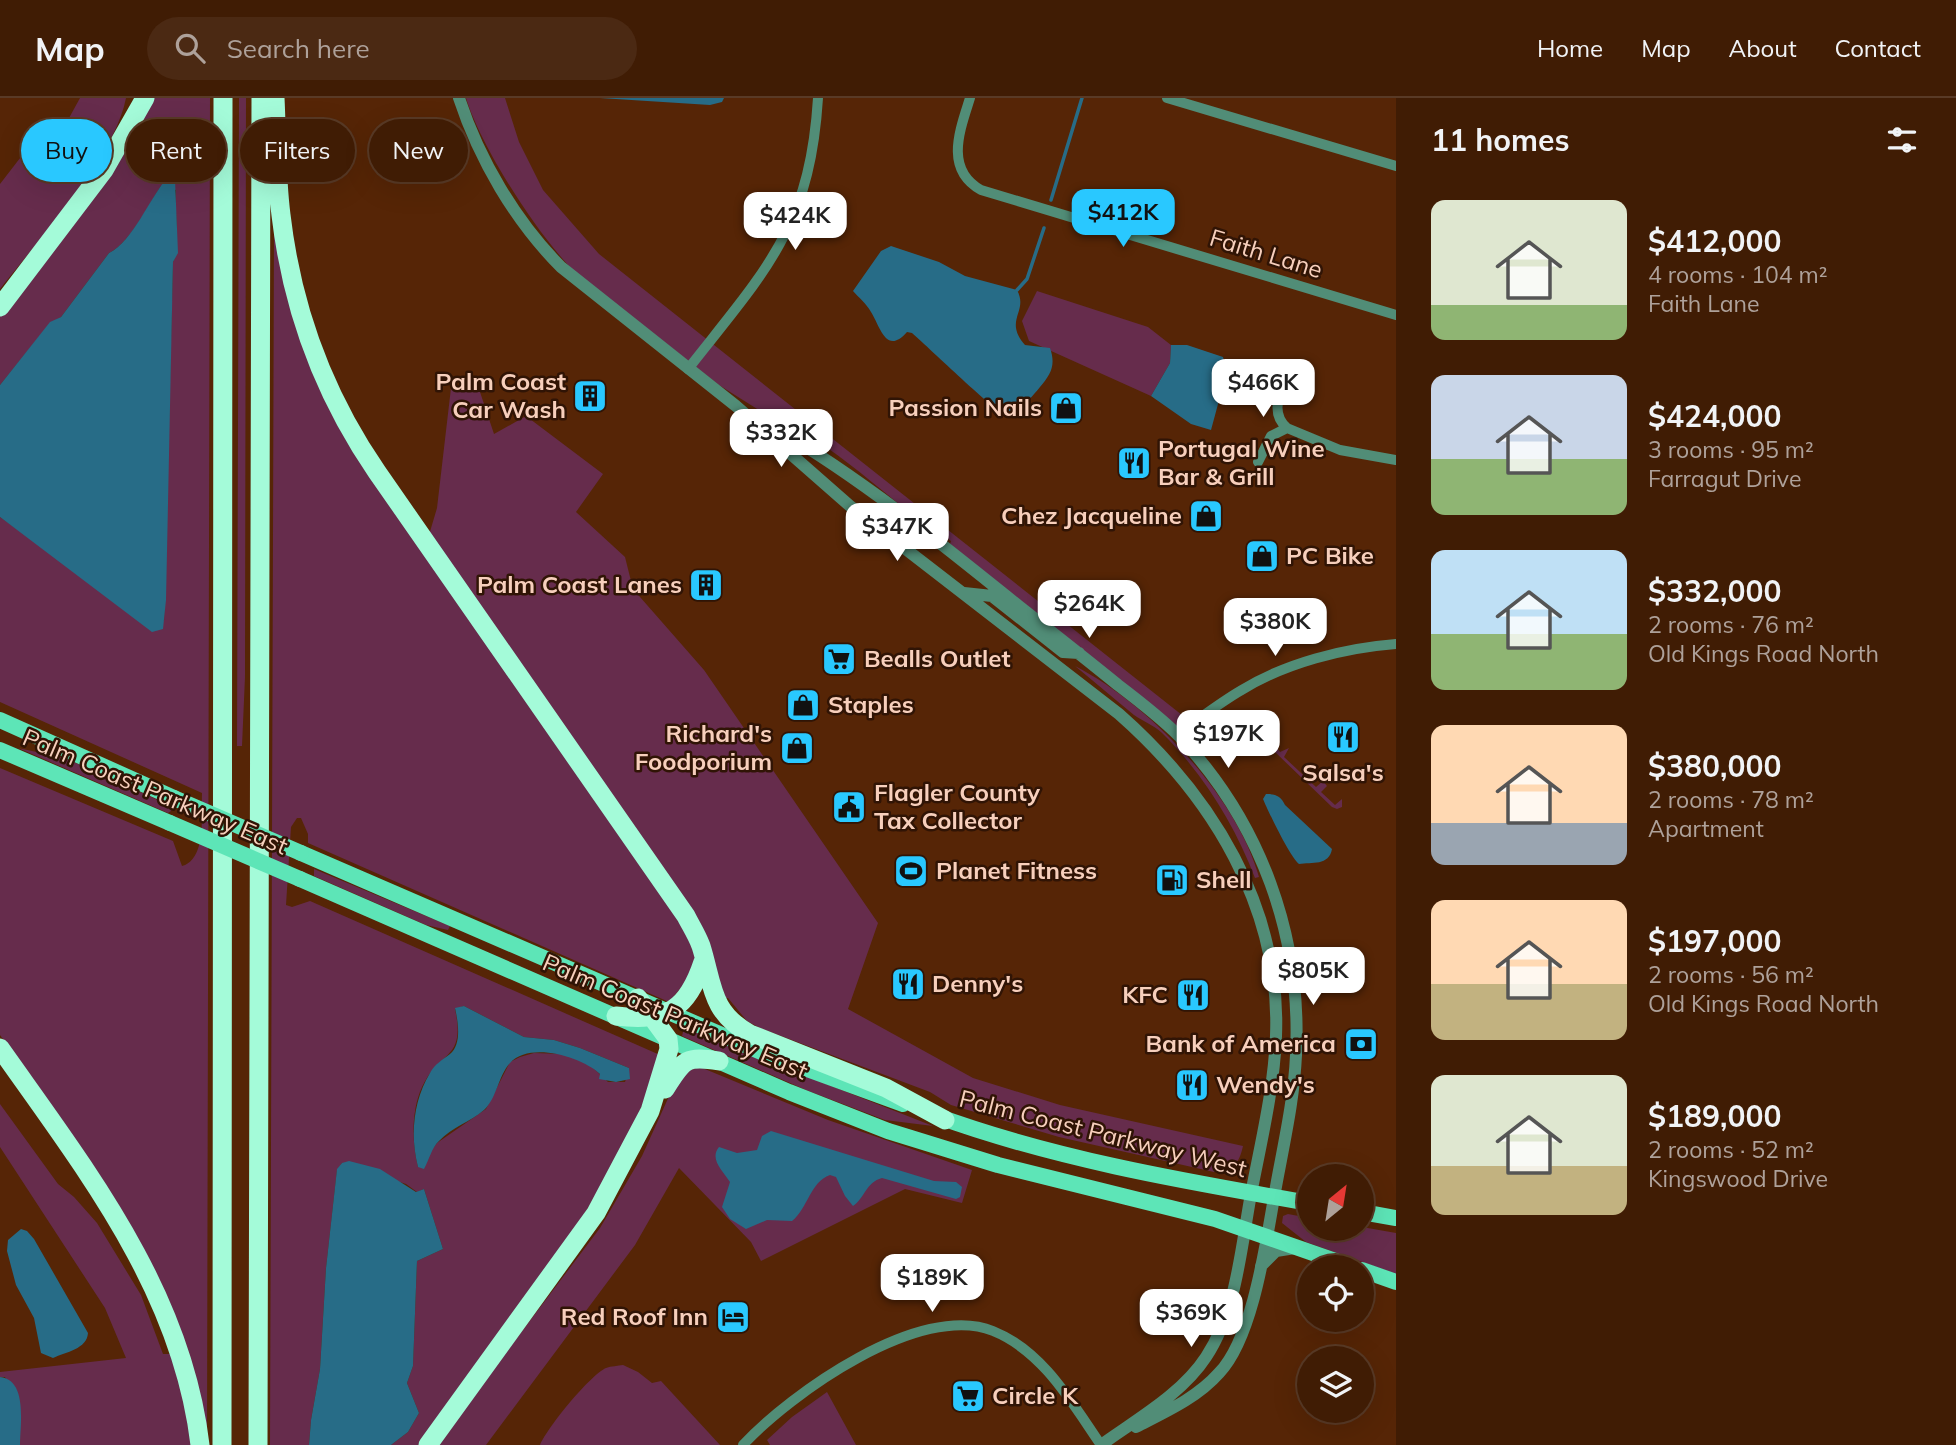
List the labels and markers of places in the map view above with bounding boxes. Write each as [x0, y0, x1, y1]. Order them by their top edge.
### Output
pin: $412K [1074, 190, 1172, 249]
pin: $424K [746, 192, 844, 252]
pin: $466K [1214, 360, 1312, 419]
place label: Palm Coast Car Wash [436, 366, 566, 424]
building icon: Palm Coast Car Wash [571, 377, 609, 415]
shop icon: Passion Nails [1047, 389, 1085, 427]
place label: Passion Nails [889, 392, 1042, 422]
pin: $332K [732, 410, 830, 469]
place label: Portugal Wine Bar & Grill [1158, 433, 1325, 491]
restaurant icon: Portugal Wine Bar & Grill [1115, 444, 1153, 482]
shop icon: Chez Jacqueline [1187, 497, 1225, 535]
place label: Chez Jacqueline [1001, 500, 1182, 530]
pin: $347K [848, 504, 946, 563]
shop icon: PC Bike [1243, 537, 1281, 575]
place label: PC Bike [1286, 540, 1374, 570]
building icon: Palm Coast Lanes [687, 566, 725, 604]
place label: Palm Coast Lanes [477, 569, 682, 599]
pin: $264K [1040, 580, 1138, 640]
pin: $380K [1226, 598, 1324, 658]
supermarket icon: Bealls Outlet [820, 640, 858, 678]
place label: Bealls Outlet [864, 643, 1010, 673]
shop icon: Staples [784, 686, 822, 724]
place label: Staples [828, 689, 914, 719]
pin: $197K [1179, 710, 1277, 770]
place label: Richard's Foodporium [635, 718, 772, 776]
restaurant icon: Salsa's [1324, 718, 1362, 756]
shop icon: Richard's Foodporium [778, 729, 816, 767]
place label: Salsa's [1302, 757, 1384, 787]
place label: Flagler County Tax Collector [874, 777, 1041, 835]
public building icon: Flagler County Tax Collector [830, 788, 868, 826]
sports icon: Planet Fitness [892, 852, 930, 890]
place label: Planet Fitness [936, 855, 1097, 885]
fuel station icon: Shell [1153, 861, 1191, 899]
place label: Shell [1196, 864, 1252, 894]
pin: $805K [1264, 948, 1362, 1007]
restaurant icon: Denny's [889, 965, 927, 1003]
place label: Denny's [932, 968, 1023, 998]
restaurant icon: KFC [1174, 976, 1212, 1014]
place label: KFC [1122, 979, 1168, 1009]
bank icon: Bank of America [1342, 1025, 1380, 1063]
place label: Bank of America [1145, 1028, 1336, 1058]
restaurant icon: Wendy's [1173, 1066, 1211, 1104]
place label: Wendy's [1216, 1069, 1315, 1099]
pin: $189K [883, 1254, 981, 1314]
pin: $369K [1142, 1290, 1240, 1349]
hotel icon: Red Roof Inn [714, 1298, 752, 1336]
place label: Red Roof Inn [561, 1301, 708, 1331]
supermarket icon: Circle K [949, 1377, 987, 1415]
place label: Circle K [992, 1380, 1079, 1410]

